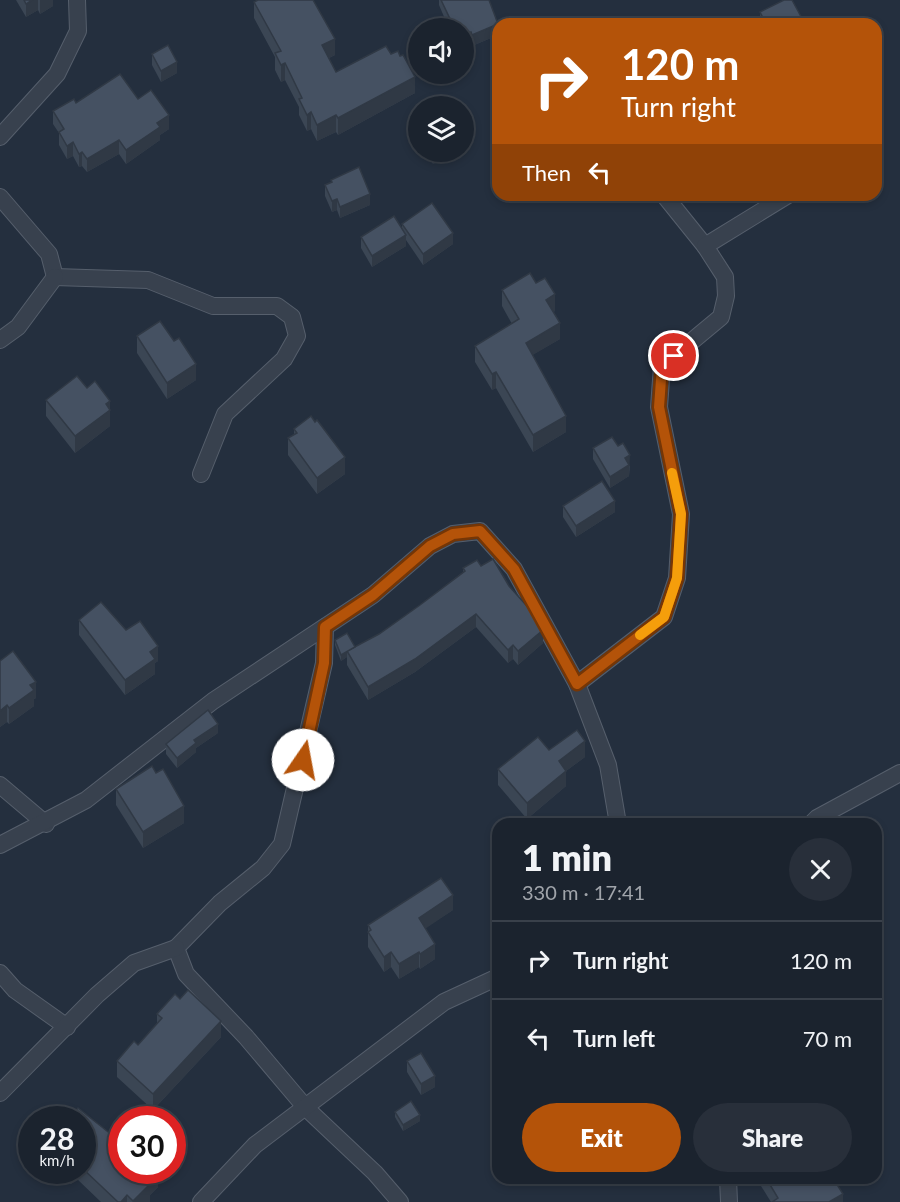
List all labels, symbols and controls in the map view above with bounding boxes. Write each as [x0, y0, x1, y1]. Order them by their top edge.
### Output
map controls [408, 18, 474, 162]
button: sound [408, 18, 474, 84]
text: 120 m [621, 39, 739, 89]
icon: right [522, 42, 600, 120]
text: Turn right [621, 90, 736, 123]
button: layers [408, 96, 474, 162]
icon: left [583, 156, 616, 189]
text: Then [522, 159, 571, 186]
pin [648, 330, 699, 381]
icon: arrive [657, 339, 690, 372]
position arrow [271, 728, 335, 792]
text: 1 min [522, 835, 612, 879]
button: close [789, 838, 852, 901]
text: 330 m · 17:41 [522, 880, 645, 904]
icon: right [522, 944, 555, 977]
text: Turn right [573, 947, 668, 974]
text: 120 m [790, 947, 852, 974]
icon: left [522, 1022, 555, 1055]
text: Turn left [573, 1025, 655, 1052]
text: 70 m [803, 1025, 852, 1052]
button: Exit [522, 1103, 681, 1172]
button: Share [693, 1103, 852, 1172]
speed limit sign: 30 [108, 1106, 186, 1184]
text: 28 [40, 1120, 74, 1156]
text: km/h [39, 1151, 75, 1169]

